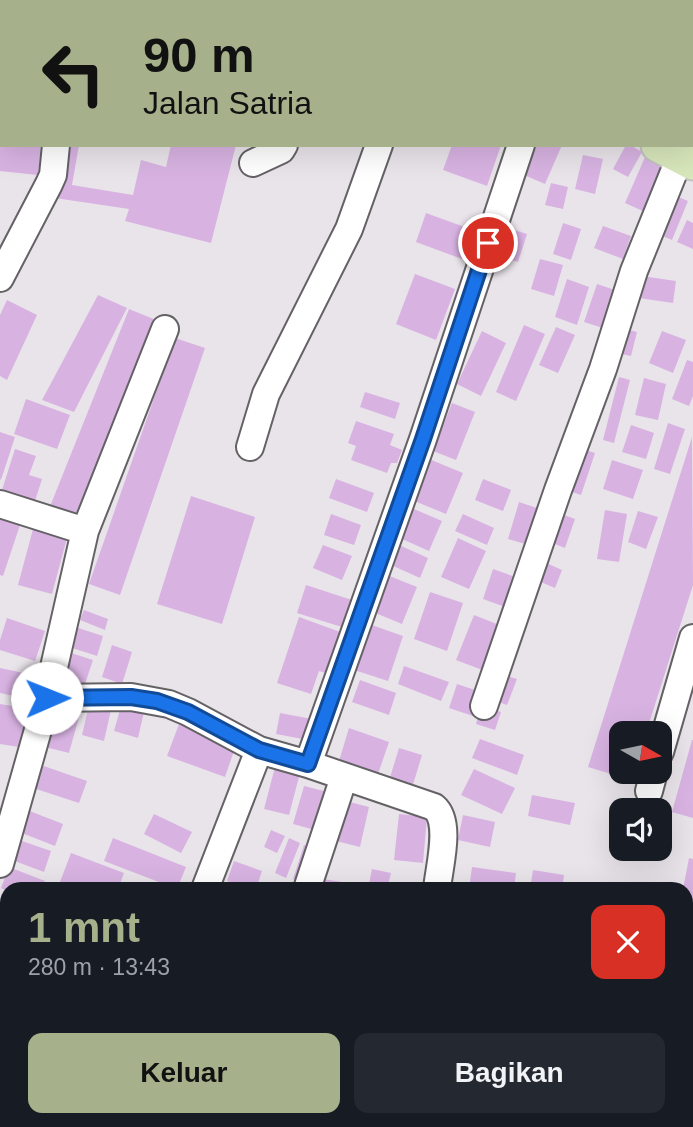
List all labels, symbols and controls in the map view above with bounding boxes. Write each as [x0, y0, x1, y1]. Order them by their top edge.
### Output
icon: left [28, 28, 119, 119]
text: 90 m [143, 28, 255, 82]
text: Jalan Satria [143, 85, 312, 121]
pin [458, 213, 518, 273]
icon: arrive [469, 224, 507, 262]
position arrow [10, 661, 84, 735]
north arrow [609, 721, 672, 784]
map controls [609, 721, 672, 861]
button: sound [609, 798, 672, 861]
text: 1 mnt [28, 904, 140, 951]
button: close [591, 905, 665, 979]
text: 280 m · 13:43 [28, 954, 170, 980]
button: Keluar [28, 1033, 340, 1113]
button: Bagikan [354, 1033, 665, 1113]

